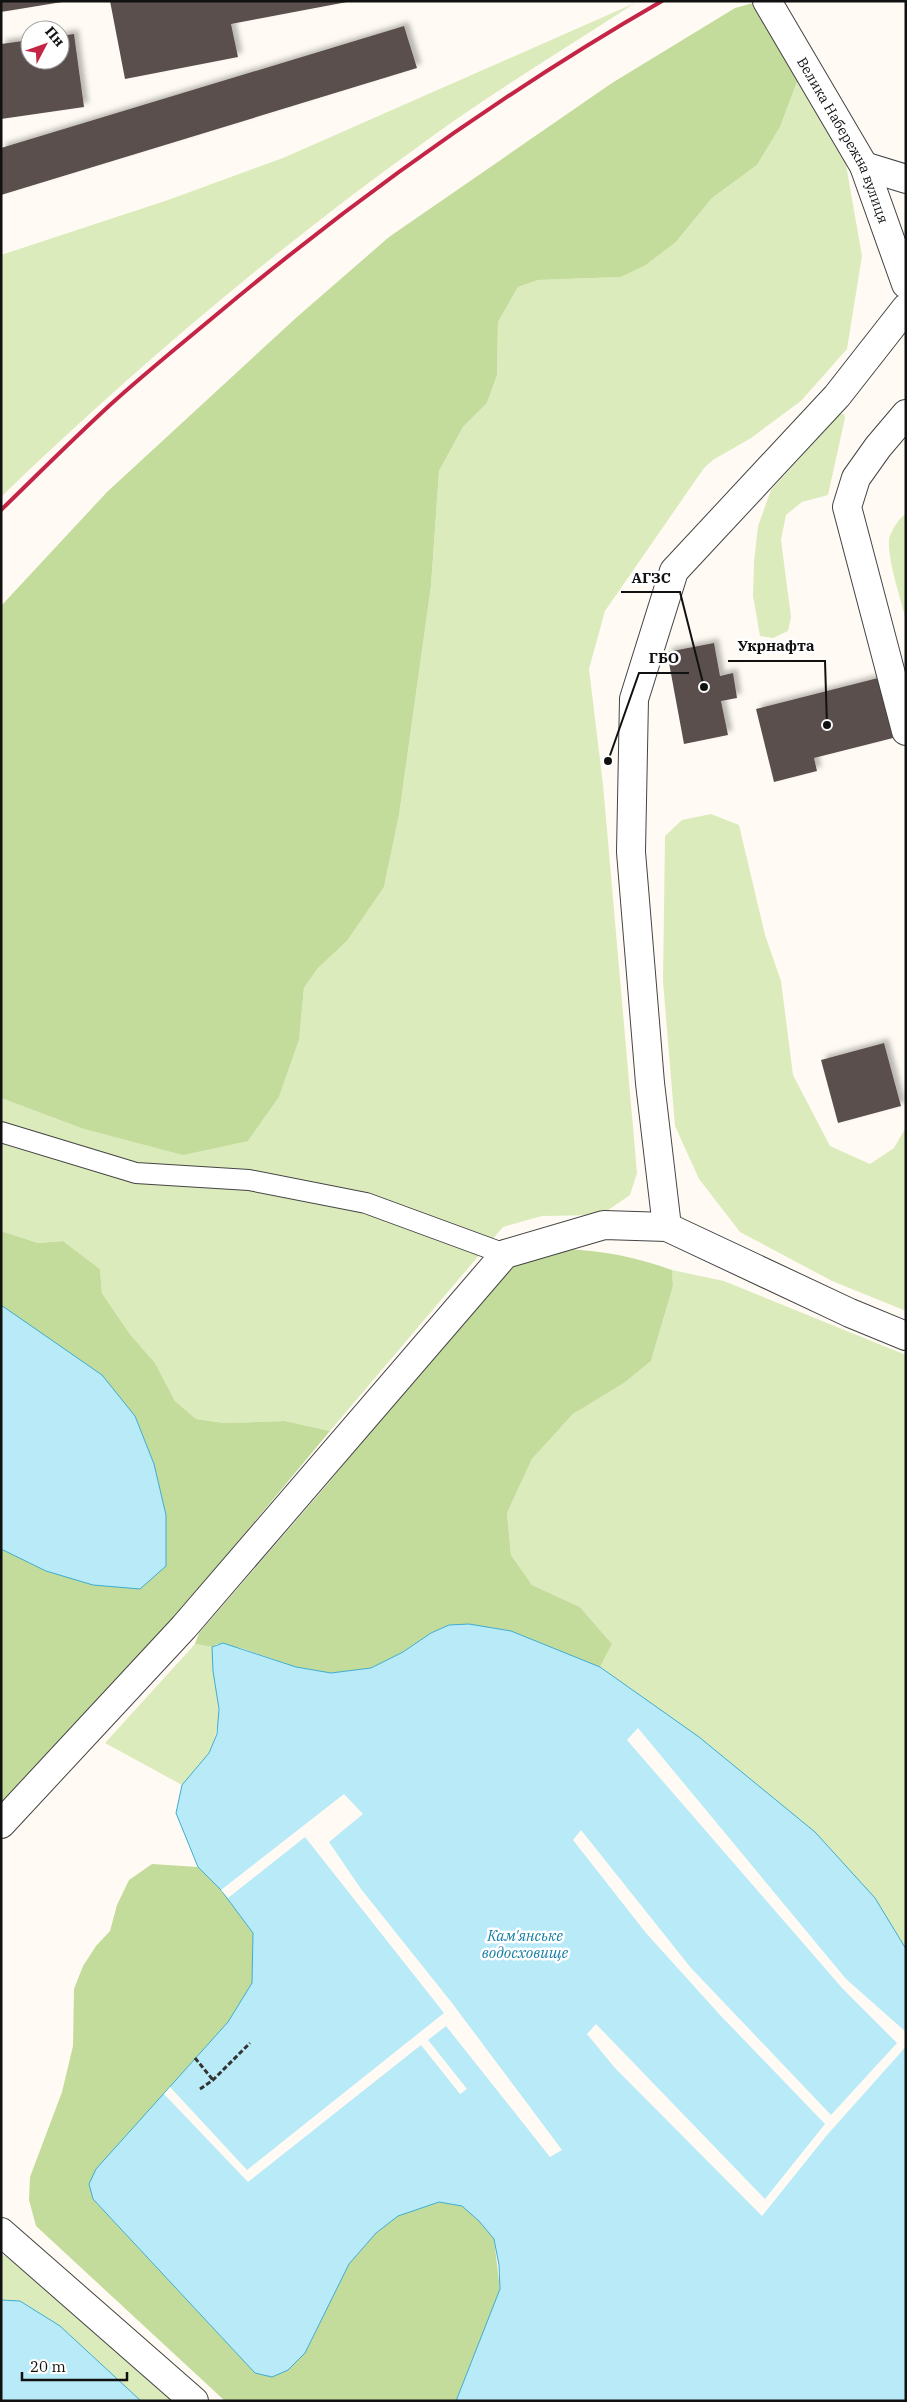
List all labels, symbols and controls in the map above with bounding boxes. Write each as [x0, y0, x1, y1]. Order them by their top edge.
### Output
north arrow [20, 20, 70, 70]
text: Пн [41, 23, 68, 50]
street label: Велика Набережна вулиця [793, 54, 893, 226]
callout: АГЗС [621, 562, 680, 592]
text: АГЗС [631, 568, 671, 587]
callout: Укрнафта [728, 631, 825, 661]
text: Укрнафта [738, 636, 815, 655]
callout: ГБО [639, 643, 689, 673]
text: ГБО [649, 648, 679, 667]
water label: Кам'янське водосховище [482, 1926, 569, 1962]
scale bar [22, 2350, 128, 2382]
text: 20 m [30, 2357, 66, 2376]

